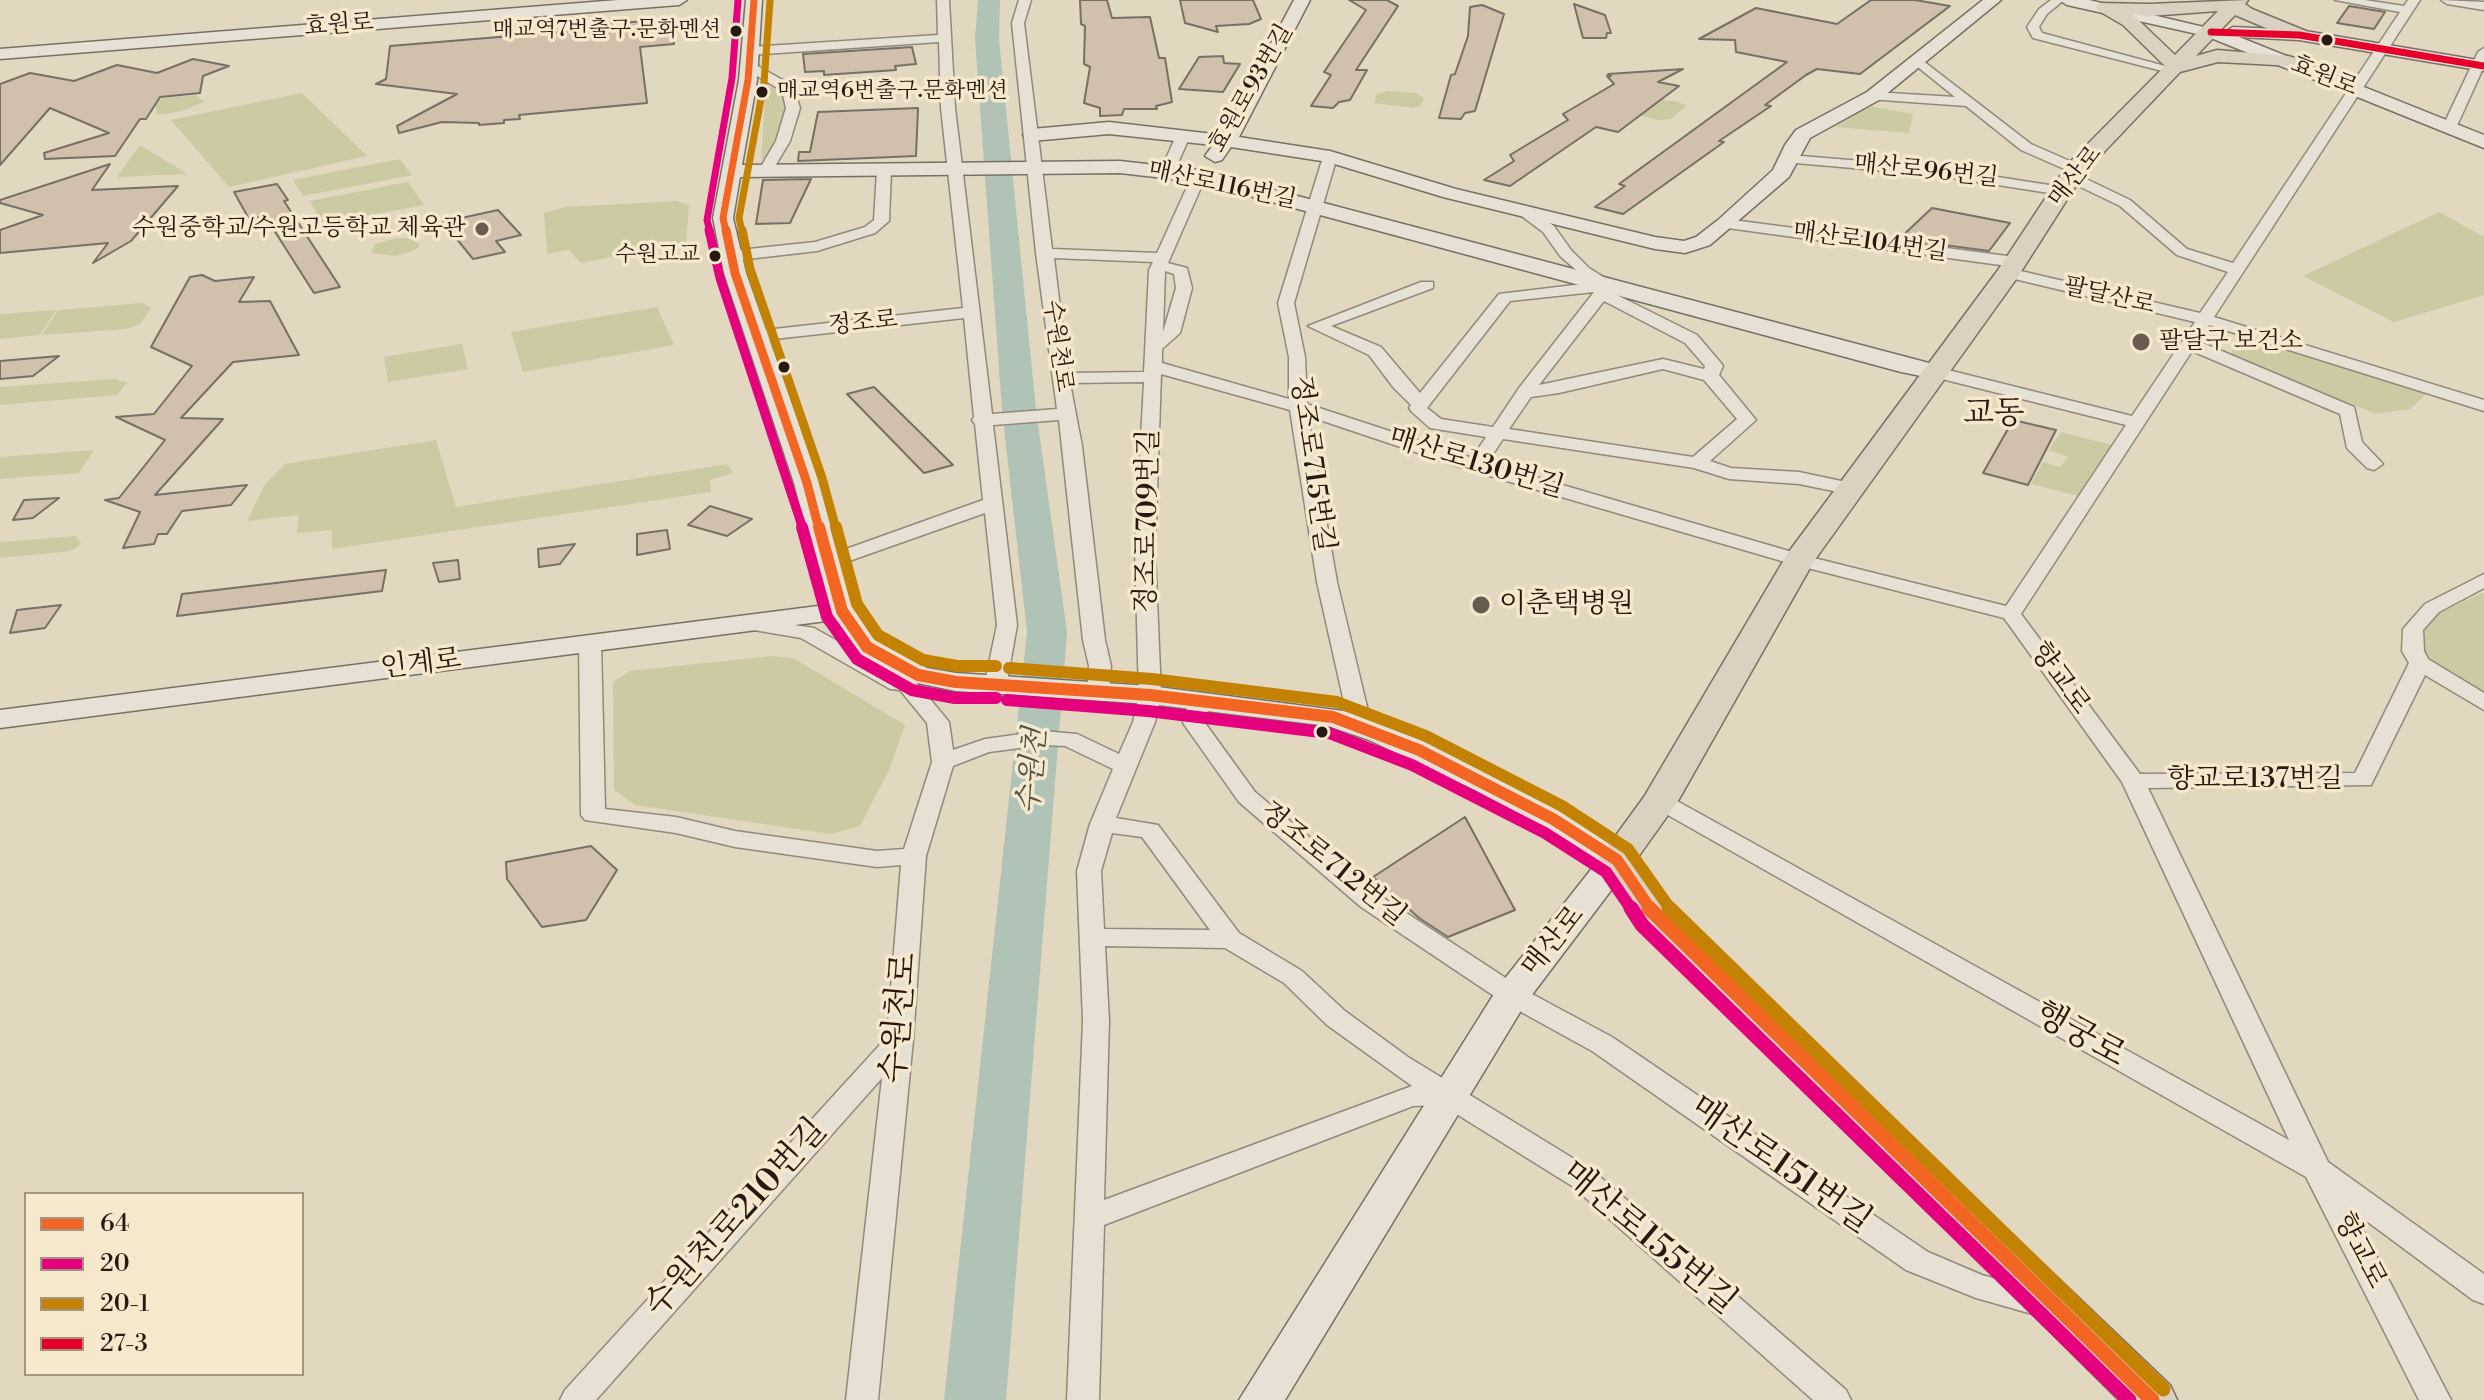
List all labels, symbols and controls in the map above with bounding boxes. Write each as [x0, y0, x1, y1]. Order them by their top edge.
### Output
street label: 효원로 [303, 9, 375, 43]
place label: 매교역7번출구.문화멘션 [492, 18, 721, 44]
street label: 효원로93번길 [1204, 20, 1300, 158]
marker: 매교역7번출구.문화멘션 [728, 23, 744, 39]
unlabelled marker [2319, 32, 2335, 48]
street label: 효원로 [2286, 51, 2362, 103]
place label: 매교역6번출구.문화멘션 [777, 79, 1008, 105]
marker: 매교역6번출구.문화멘션 [754, 84, 770, 100]
street label: 매산로 [2043, 141, 2109, 213]
street label: 매산로96번길 [1852, 150, 2000, 194]
street label: 매산로116번길 [1145, 156, 1299, 216]
place label: 수원중학교/수원고등학교 체육관 [132, 215, 466, 243]
street label: 매산로104번길 [1791, 218, 1949, 268]
marker: 수원중학교/수원고등학교 체육관 [473, 220, 491, 238]
place label: 수원고교 [615, 243, 700, 269]
marker: 수원고교 [707, 248, 723, 264]
street label: 팔달산로 [2061, 273, 2157, 321]
street label: 수원천로 [1036, 298, 1078, 394]
street label: 정조로 [827, 306, 899, 342]
place label: 팔달구 보건소 [2159, 328, 2303, 356]
marker: 팔달구 보건소 [2130, 331, 2152, 353]
unlabelled marker [776, 359, 792, 375]
street label: 정조로715번길 [1282, 374, 1340, 554]
district label: 교동 [1963, 396, 2025, 434]
street label: 매산로130번길 [1384, 421, 1568, 507]
street label: 정조로709번길 [1131, 429, 1167, 613]
place label: 이춘택병원 [1499, 588, 1634, 622]
marker: 이춘택병원 [1470, 594, 1492, 616]
street label: 향교로 [2022, 636, 2096, 722]
street label: 인계로 [379, 643, 463, 687]
unlabelled marker [1314, 724, 1330, 740]
water label: 수원천 [1012, 726, 1056, 816]
street label: 향교로137번길 [2167, 763, 2343, 797]
street label: 정조로712번길 [1252, 796, 1412, 934]
street label: 매산로 [1515, 900, 1593, 984]
street label: 수원천로 [875, 951, 927, 1085]
street label: 행궁로 [2026, 994, 2132, 1078]
street label: 매산로151번길 [1681, 1088, 1879, 1244]
street label: 수원천로210번길 [637, 1111, 837, 1327]
street label: 매산로155번길 [1552, 1154, 1744, 1324]
legend [24, 1192, 304, 1376]
street label: 향교로 [2326, 1207, 2392, 1295]
text: 64 [100, 1209, 129, 1239]
text: 20 [100, 1249, 130, 1279]
text: 20-1 [100, 1289, 149, 1319]
text: 27-3 [100, 1329, 148, 1359]

